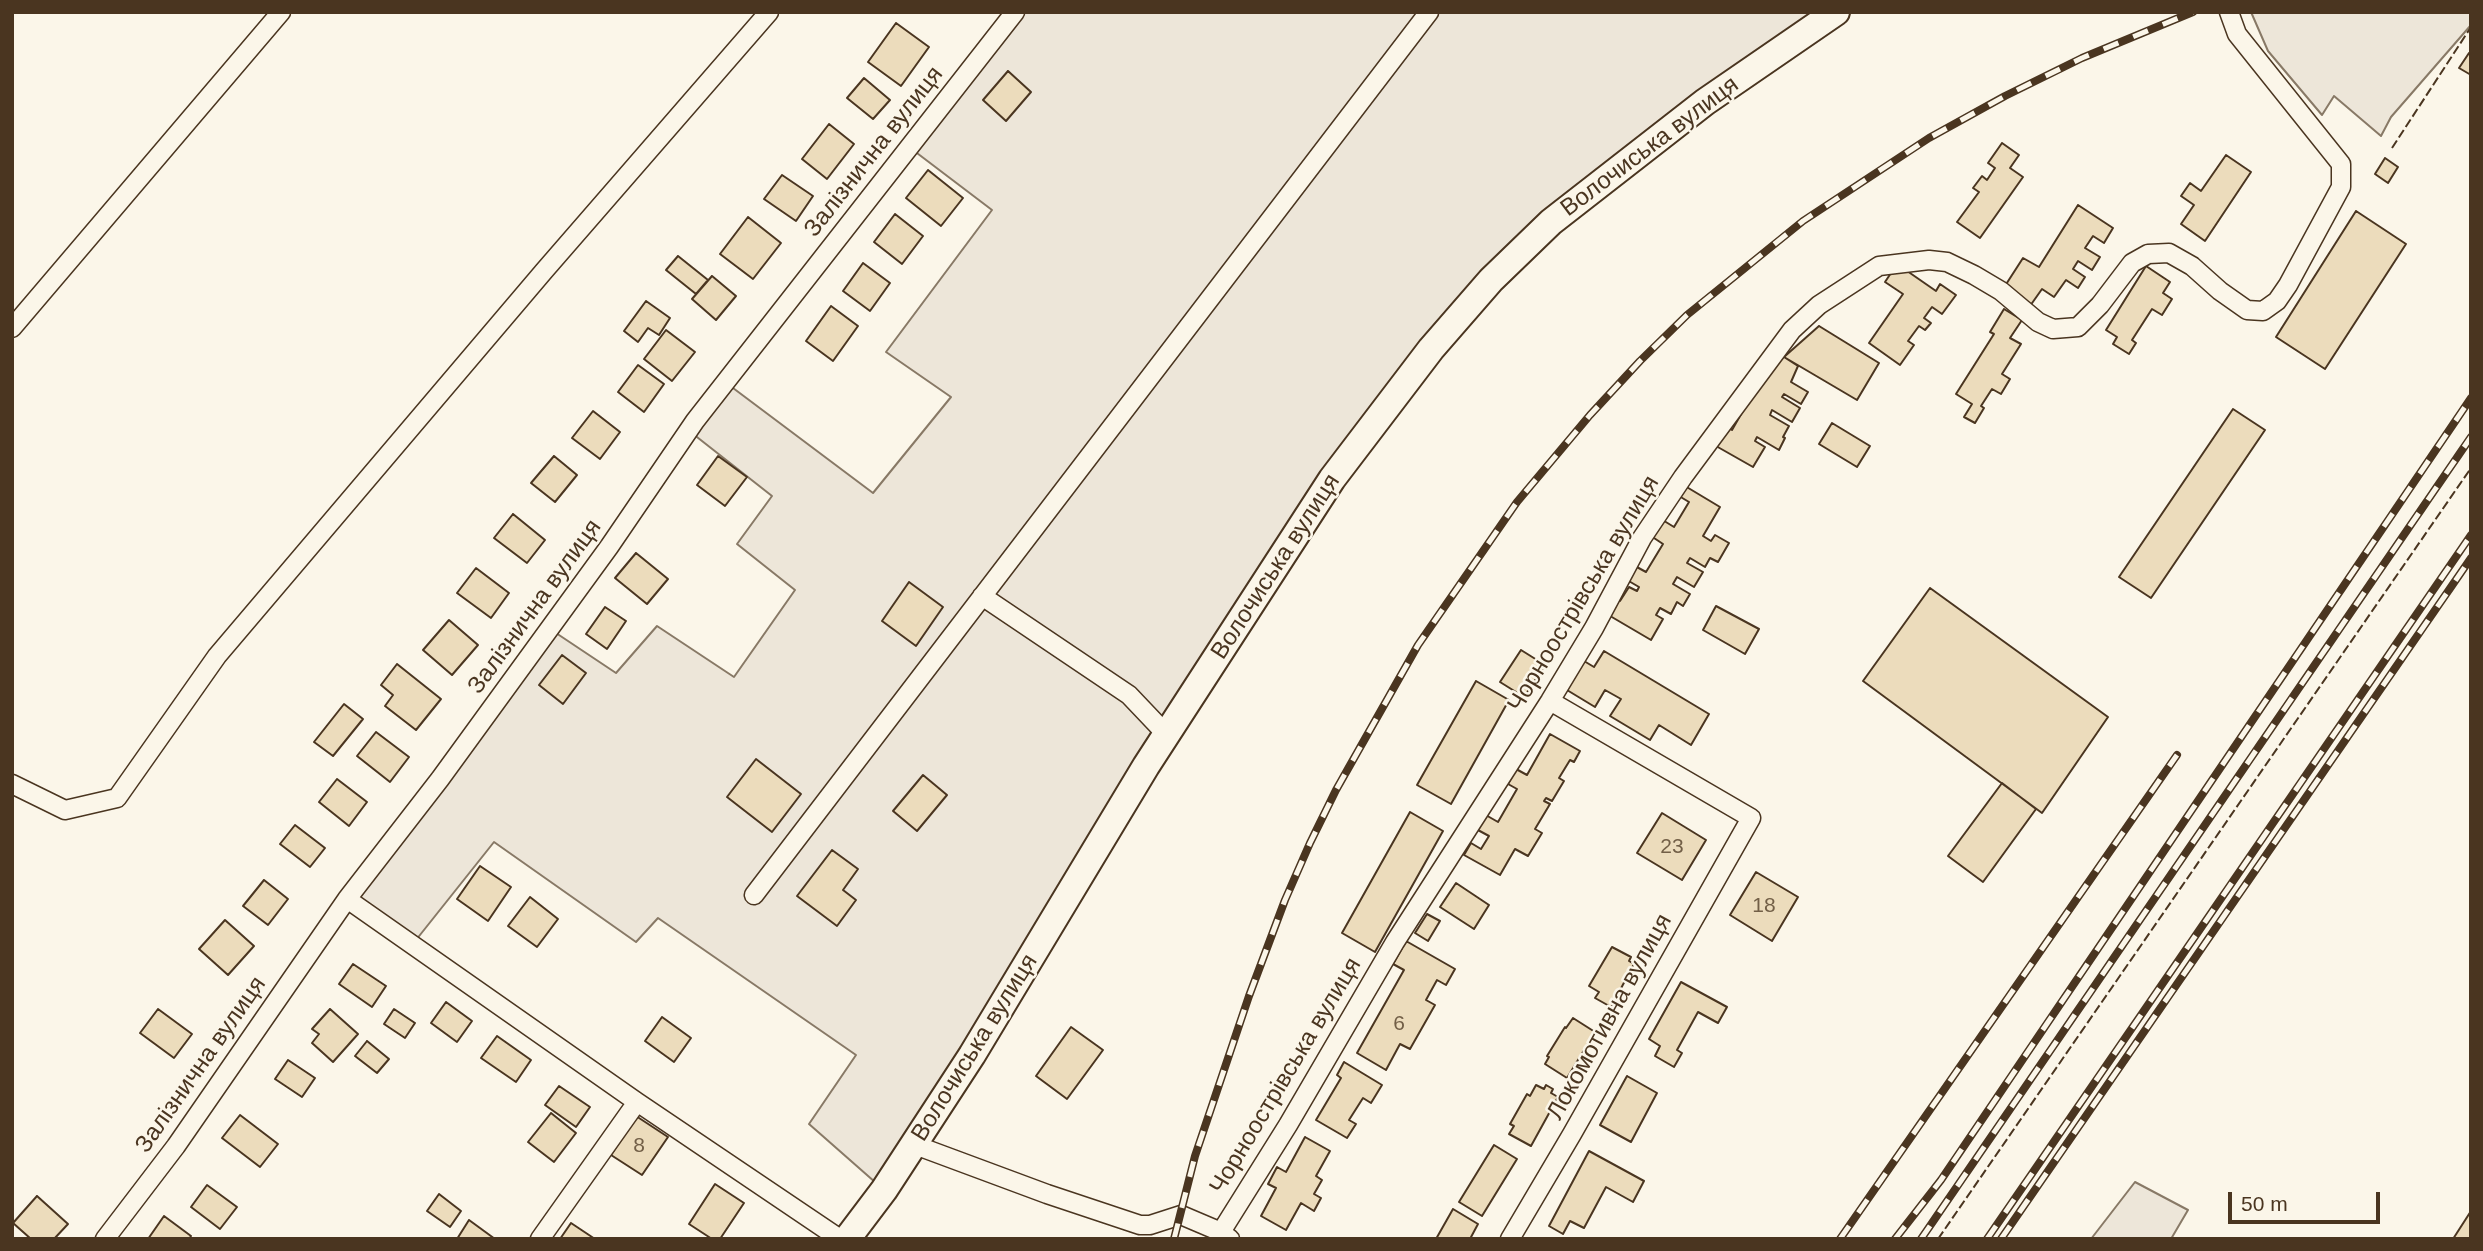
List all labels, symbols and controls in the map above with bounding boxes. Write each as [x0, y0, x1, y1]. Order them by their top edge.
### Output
street label: Залізнична вулиця [798, 61, 950, 243]
street label: Волочиська вулиця [1555, 71, 1745, 223]
street label: Волочиська вулиця [1205, 469, 1347, 665]
street label: Чорноострівська вулиця [1502, 471, 1666, 717]
street label: Залізнична вулиця [462, 514, 608, 700]
house number: 23 [1660, 834, 1684, 860]
house number: 18 [1752, 893, 1776, 919]
street label: Локомотивна вулиця [1541, 909, 1679, 1125]
street label: Волочиська вулиця [906, 949, 1044, 1147]
street label: Чорноострівська вулиця [1204, 953, 1368, 1199]
street label: Залізнична вулиця [129, 971, 273, 1159]
house number: 6 [1393, 1011, 1405, 1037]
house number: 8 [633, 1133, 645, 1159]
scale bar [2231, 1178, 2383, 1222]
text: 50 m [2241, 1192, 2288, 1215]

